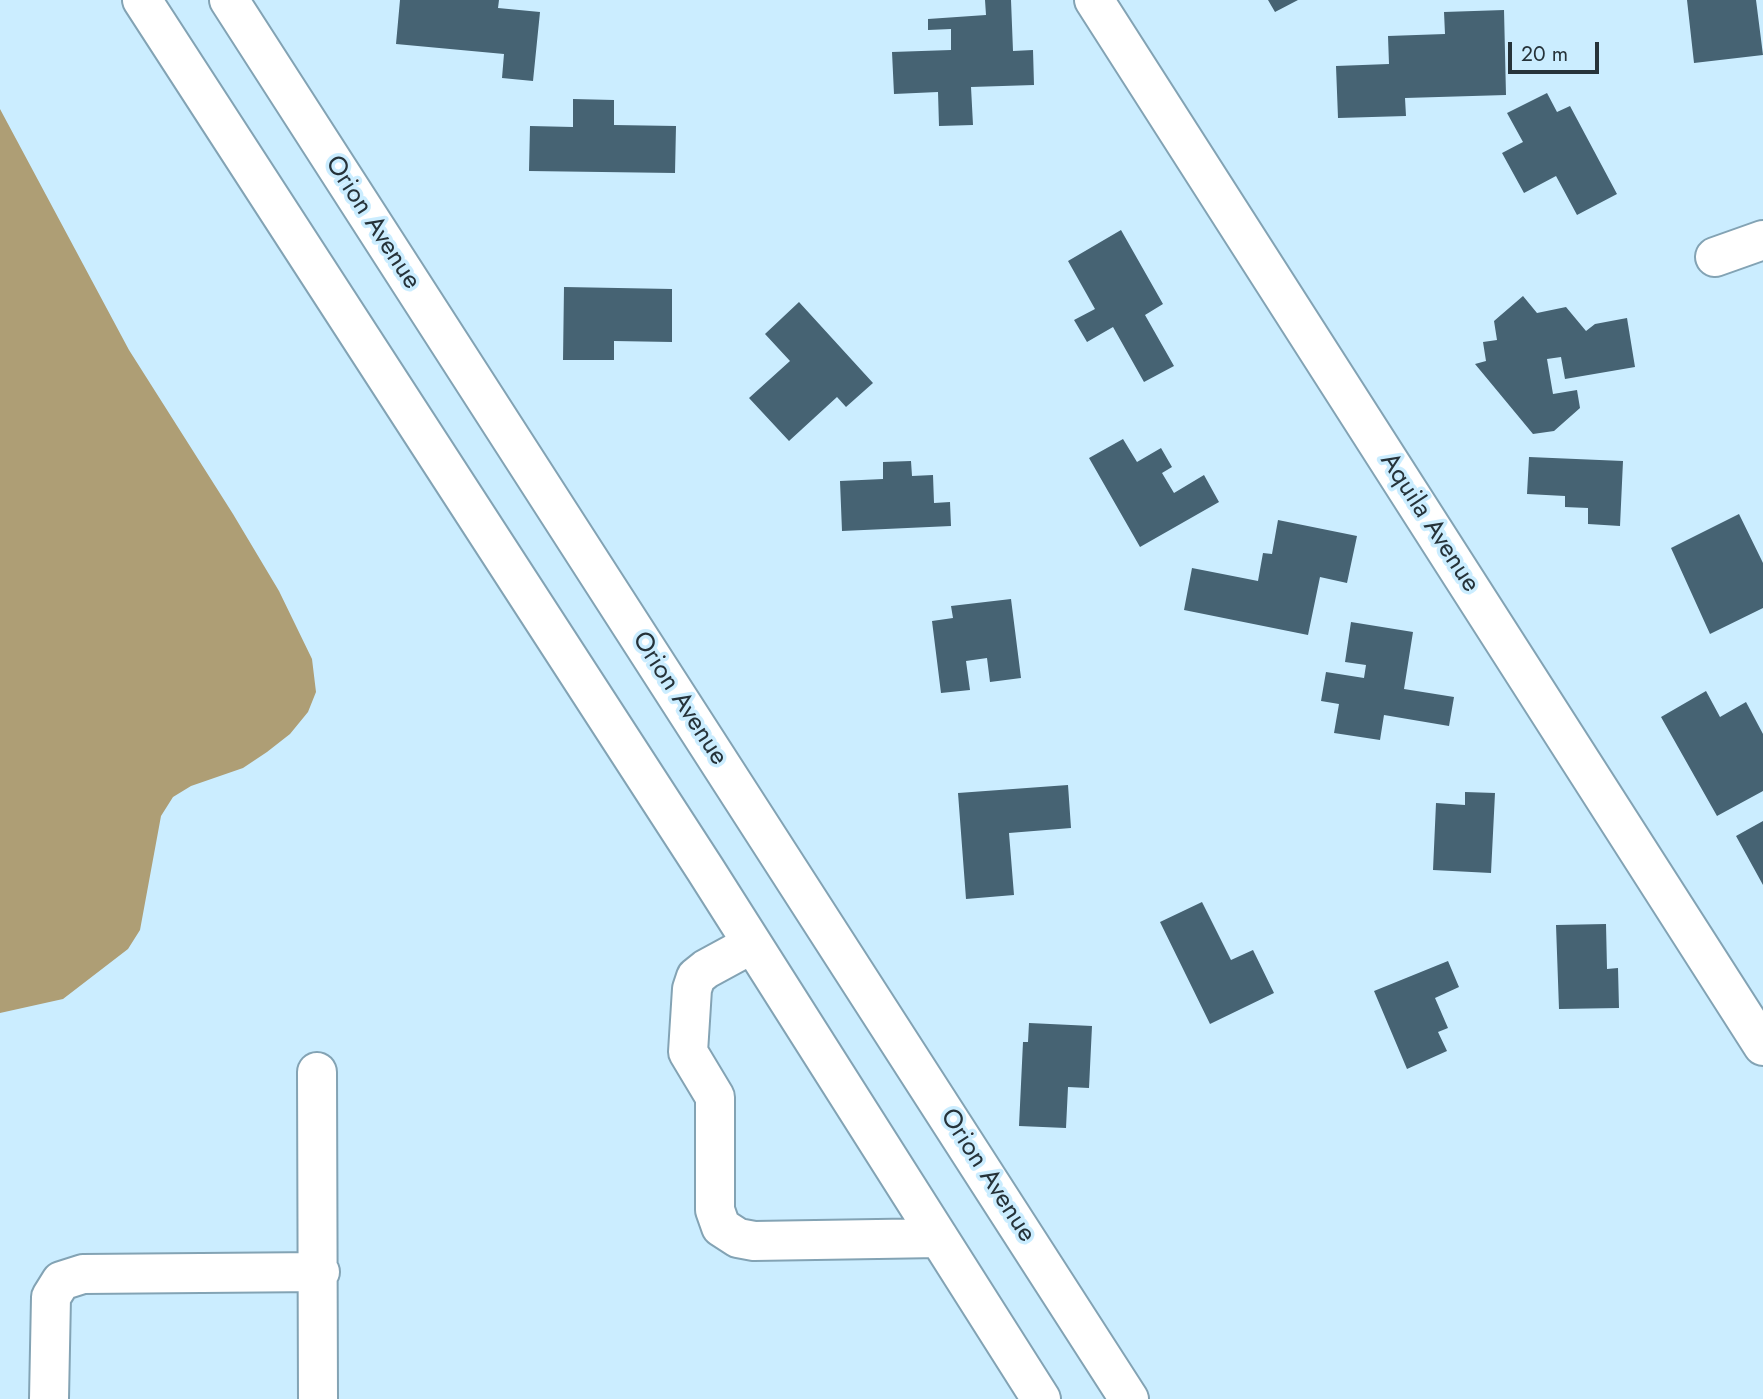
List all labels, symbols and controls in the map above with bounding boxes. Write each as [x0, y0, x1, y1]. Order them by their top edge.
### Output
scale bar [1511, 28, 1602, 72]
text: 20 m [1521, 39, 1568, 69]
street label: Orion Avenue [317, 150, 427, 296]
street label: Aquila Avenue [1372, 448, 1486, 598]
street label: Orion Avenue [624, 626, 734, 772]
street label: Orion Avenue [932, 1103, 1042, 1249]

